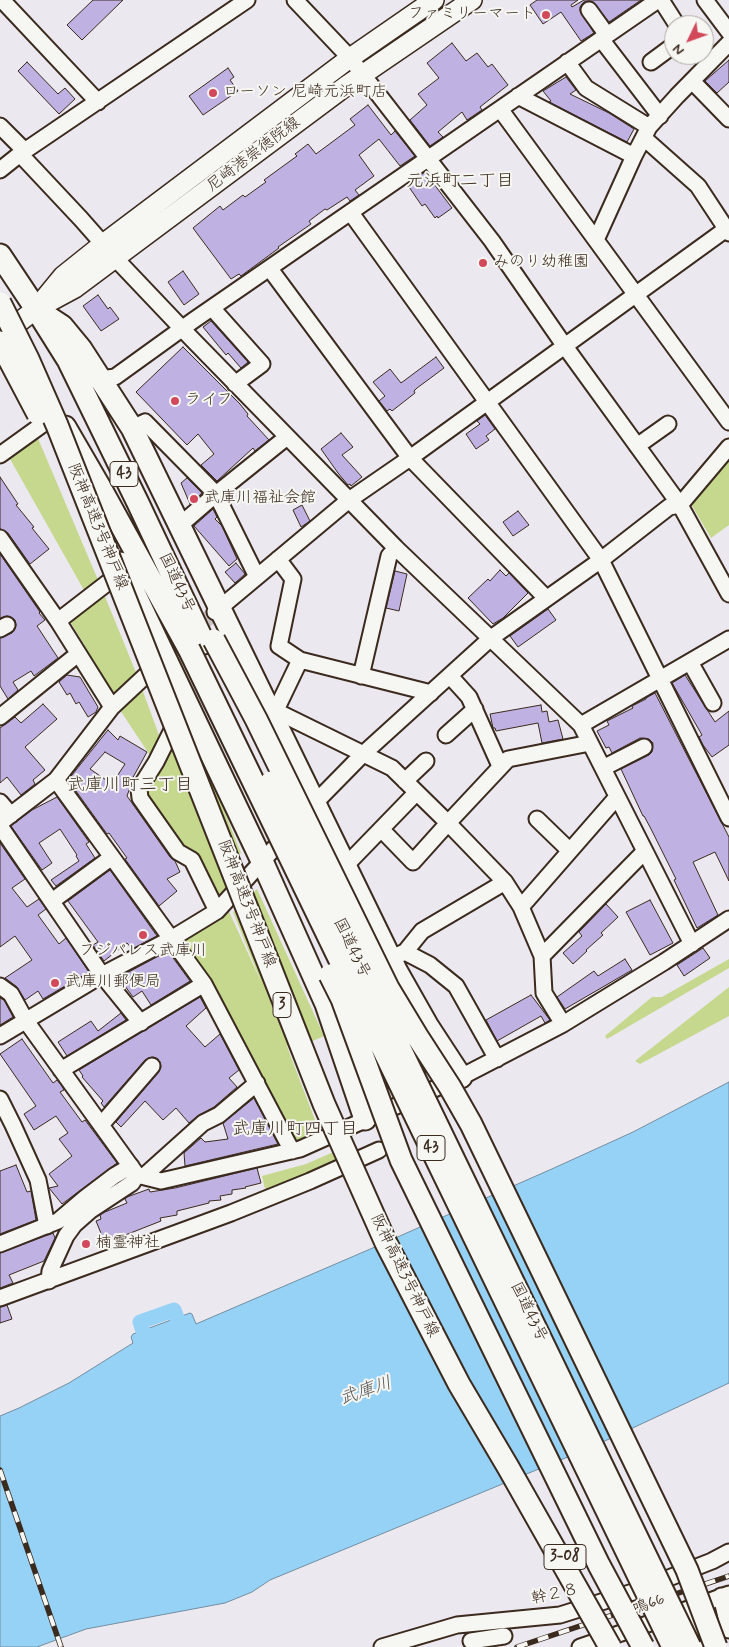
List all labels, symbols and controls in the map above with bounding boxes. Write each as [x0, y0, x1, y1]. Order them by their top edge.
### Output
place label: ファミリーマート [408, 5, 536, 25]
marker: ファミリーマート [540, 9, 552, 21]
north arrow [664, 15, 714, 65]
text: N [669, 40, 688, 59]
place label: ローソン 尼崎元浜町店 [223, 83, 387, 103]
marker: ローソン 尼崎元浜町店 [207, 87, 219, 99]
street label: 尼崎港崇徳院線 [203, 114, 305, 196]
district label: 元浜町二丁目 [406, 171, 514, 193]
place label: みのり幼稚園 [493, 253, 589, 273]
marker: みのり幼稚園 [477, 257, 489, 269]
place label: ライフ [185, 391, 233, 411]
marker: ライフ [169, 395, 181, 407]
street label: 阪神高速3号神戸線 [63, 461, 131, 593]
road number: 43 [110, 462, 138, 486]
place label: 武庫川福祉会館 [204, 489, 316, 509]
marker: 武庫川福祉会館 [188, 493, 200, 505]
street label: 国道43号 [154, 550, 198, 616]
district label: 武庫川町三丁目 [67, 775, 193, 797]
street label: 阪神高速3号神戸線 [213, 837, 279, 971]
street label: 国道43号 [328, 915, 374, 981]
marker: フジパレス武庫川 [137, 929, 149, 941]
place label: フジパレス武庫川 [79, 942, 207, 962]
place label: 武庫川郵便局 [65, 973, 161, 993]
marker: 武庫川郵便局 [49, 977, 61, 989]
road number: 3 [273, 992, 291, 1018]
district label: 武庫川町四丁目 [232, 1119, 358, 1141]
road number: 43 [417, 1136, 445, 1160]
street label: 阪神高速3号神戸線 [366, 1211, 442, 1341]
place label: 楠霊神社 [96, 1234, 160, 1254]
marker: 楠霊神社 [80, 1238, 92, 1250]
street label: 国道43号 [505, 1279, 551, 1345]
water label: 武庫川 [337, 1373, 395, 1411]
road number: 3-08 [544, 1544, 586, 1570]
street label: 幹２８ [530, 1581, 580, 1609]
street label: 鳴66 [630, 1590, 668, 1620]

